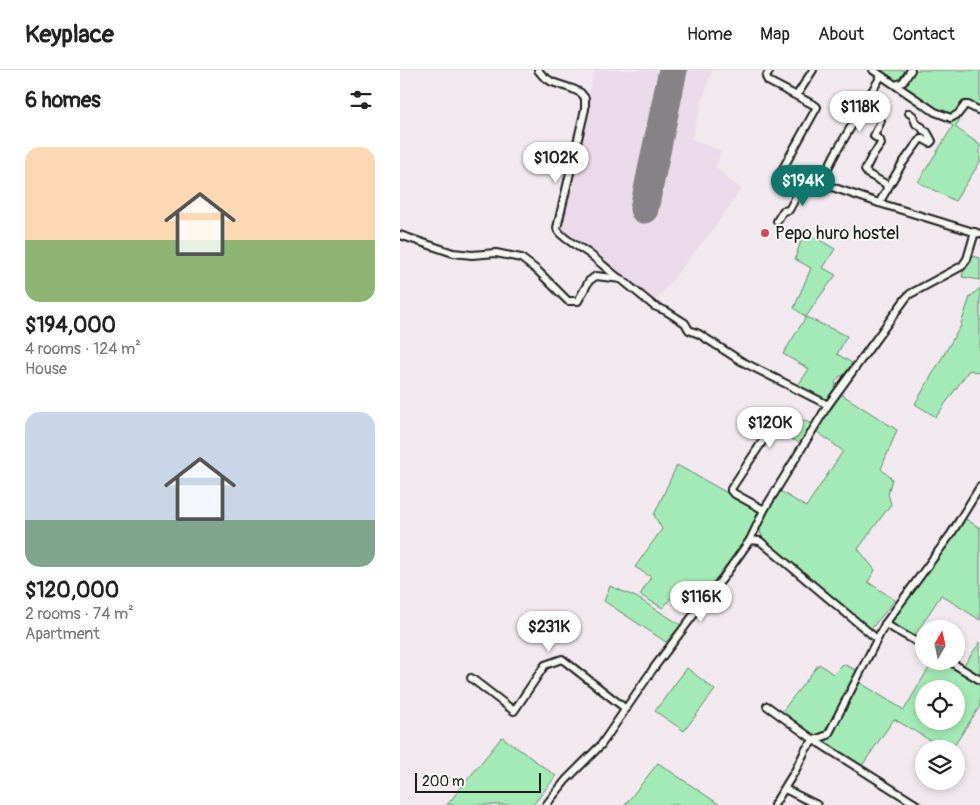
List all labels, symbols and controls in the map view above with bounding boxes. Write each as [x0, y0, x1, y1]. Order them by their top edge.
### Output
text: Keyplace [25, 20, 114, 49]
text: Home [687, 23, 732, 46]
text: Map [760, 23, 790, 46]
text: About [818, 23, 864, 46]
text: Contact [892, 23, 955, 46]
icon: filters [347, 86, 375, 114]
text: 6 homes [25, 87, 101, 114]
pin: $118K [825, 90, 895, 133]
text: $118K [841, 97, 879, 117]
pin: $102K [521, 142, 591, 184]
text: $102K [534, 148, 578, 168]
pin: $194K [768, 164, 838, 207]
text: $194K [782, 171, 824, 191]
icon: home [155, 179, 245, 269]
place label: Pepo huro hostel [775, 222, 900, 245]
marker: Pepo huro hostel [759, 227, 771, 239]
text: $194,000 [25, 312, 116, 339]
text: 4 rooms · 124 m² [25, 339, 141, 359]
text: House [25, 359, 67, 379]
pin: $120K [735, 406, 805, 449]
text: $120K [748, 413, 792, 433]
icon: home [155, 444, 245, 534]
text: $120,000 [25, 577, 119, 604]
pin: $116K [666, 580, 736, 623]
text: $116K [681, 587, 721, 607]
text: 2 rooms · 74 m² [25, 604, 134, 624]
pin: $231K [514, 610, 584, 653]
text: $231K [528, 617, 570, 637]
north arrow [915, 620, 965, 670]
map controls [915, 620, 965, 790]
text: Apartment [25, 624, 100, 644]
button: locate [915, 680, 965, 730]
button: layers [915, 740, 965, 790]
scale bar [415, 770, 541, 793]
text: 200 m [422, 773, 464, 790]

